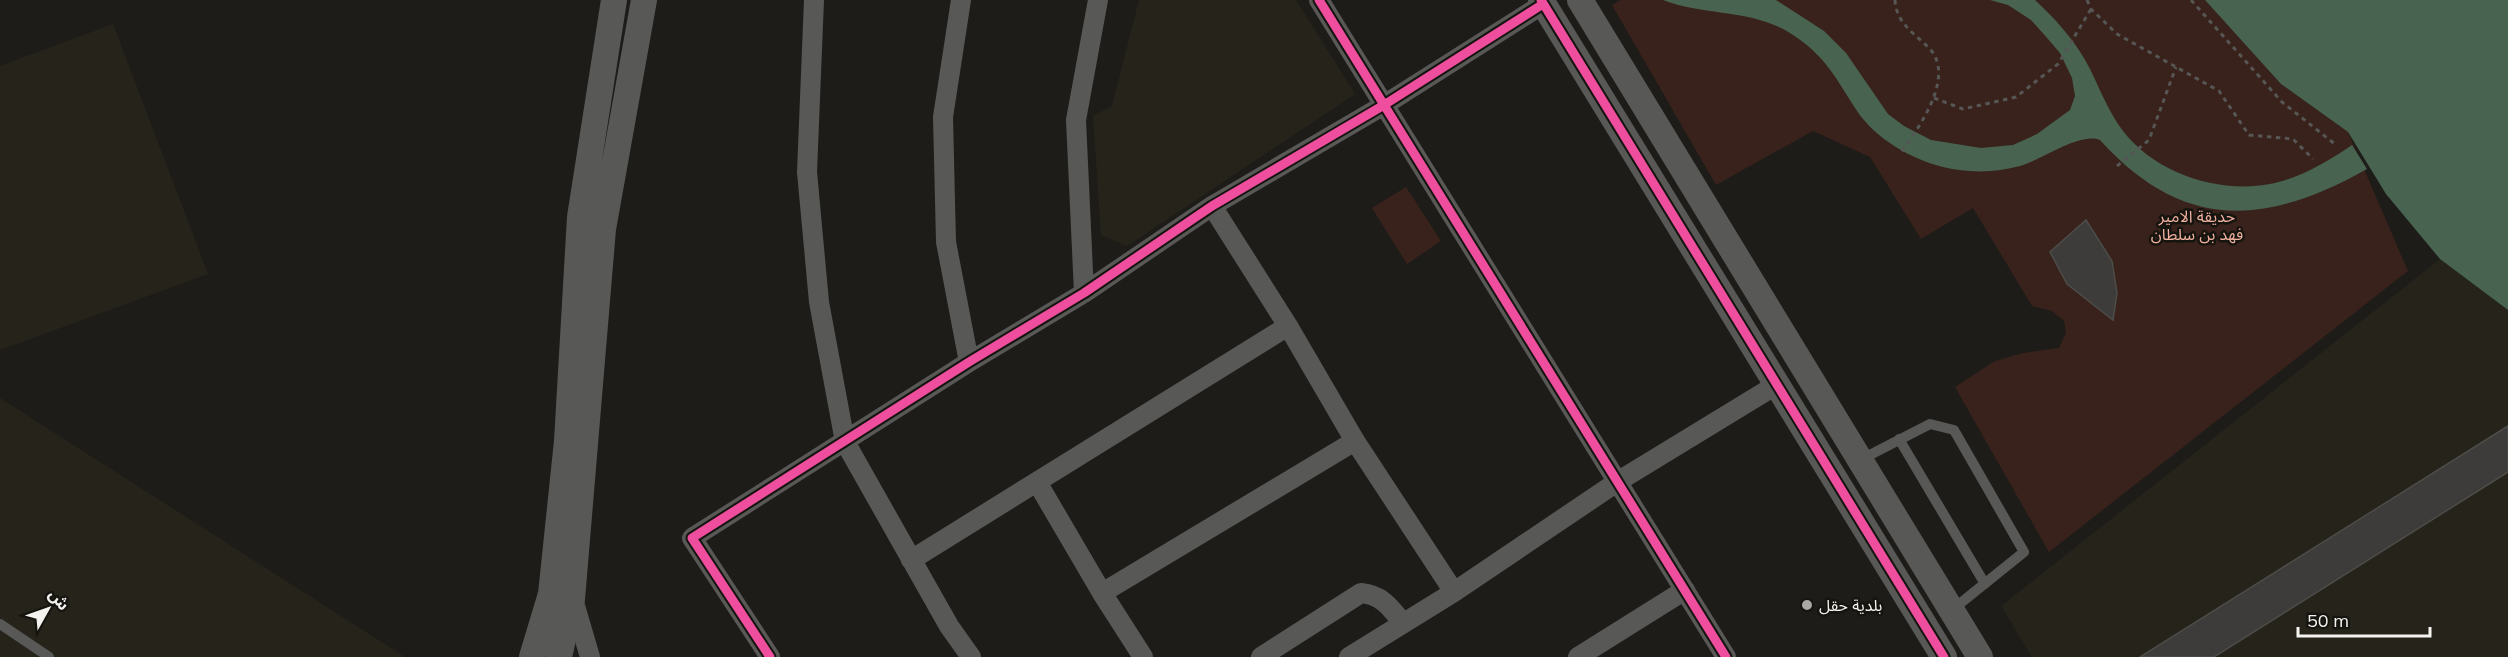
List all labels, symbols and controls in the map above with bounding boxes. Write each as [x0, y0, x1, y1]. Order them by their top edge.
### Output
park label: حديقة الامير فهد بن سلطان [2151, 206, 2243, 244]
north arrow [18, 579, 78, 639]
text: ش [45, 585, 74, 614]
place label: بلدية حقل [1819, 595, 1882, 615]
marker: بلدية حقل [1800, 598, 1814, 612]
scale bar [2298, 600, 2430, 638]
text: 50 m [2307, 609, 2349, 632]

